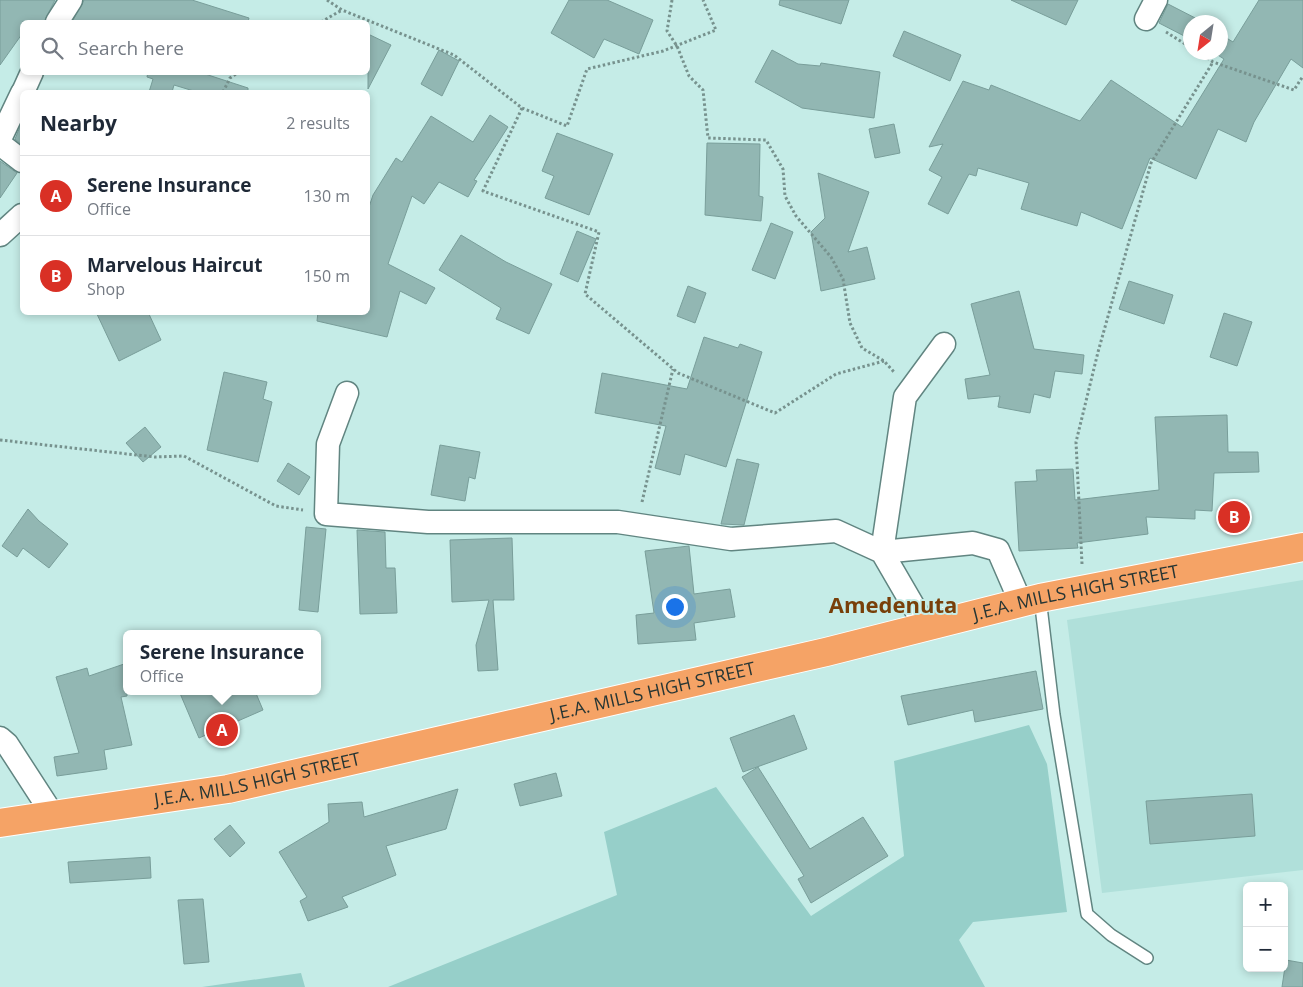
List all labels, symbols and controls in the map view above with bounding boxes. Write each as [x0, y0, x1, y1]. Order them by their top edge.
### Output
north arrow [1183, 15, 1228, 60]
search box [20, 20, 370, 75]
icon: search [38, 34, 66, 62]
text: Search here [78, 35, 184, 61]
text: Nearby [40, 109, 117, 137]
text: 2 results [286, 112, 350, 134]
text: Serene Insurance [87, 172, 252, 198]
text: A [50, 185, 62, 207]
text: 130 m [304, 185, 350, 207]
text: Office [87, 198, 131, 220]
text: Marvelous Haircut [87, 252, 262, 278]
text: B [51, 265, 61, 287]
text: 150 m [304, 265, 350, 287]
text: Shop [87, 278, 125, 300]
pin: B [1218, 498, 1250, 536]
street label: J.E.A. MILLS HIGH STREET [968, 558, 1181, 626]
district label: Amedenuta [829, 589, 957, 619]
your location [662, 594, 688, 620]
popup [123, 630, 321, 695]
text: Serene Insurance [140, 639, 304, 665]
street label: J.E.A. MILLS HIGH STREET [545, 656, 757, 726]
text: Office [140, 665, 184, 687]
pin: A [206, 711, 238, 749]
street label: J.E.A. MILLS HIGH STREET [150, 746, 363, 811]
map controls [1243, 882, 1288, 972]
button: + [1243, 882, 1288, 927]
button: − [1243, 927, 1288, 972]

